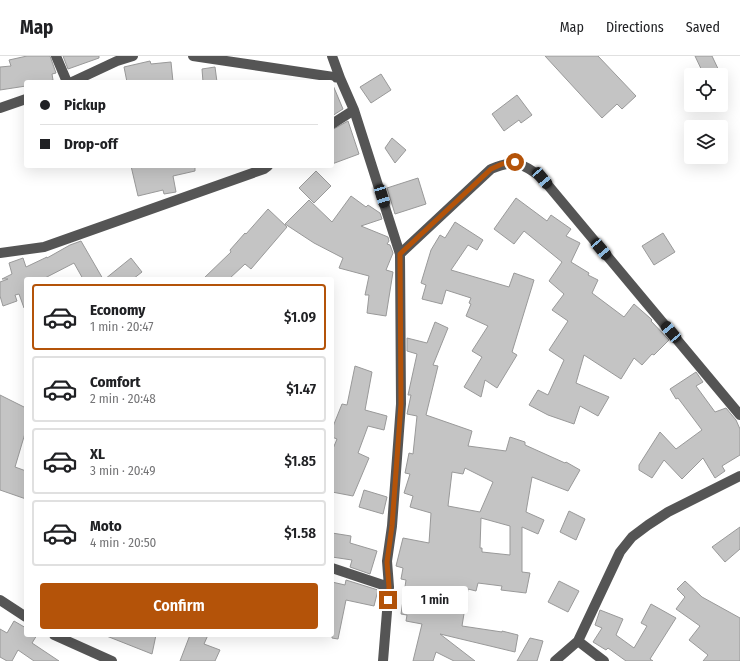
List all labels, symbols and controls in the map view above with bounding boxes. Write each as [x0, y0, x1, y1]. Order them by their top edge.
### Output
text: Map [20, 16, 53, 39]
text: Map [560, 19, 584, 36]
text: Directions [606, 19, 664, 36]
text: Saved [686, 19, 720, 36]
map controls [684, 68, 728, 164]
button: locate [684, 68, 728, 112]
text: Pickup [64, 96, 106, 114]
button: layers [684, 120, 728, 164]
text: Drop-off [64, 135, 118, 153]
route start [506, 153, 524, 171]
car [530, 165, 554, 191]
car [373, 183, 391, 209]
car [589, 236, 613, 262]
icon: car [42, 299, 78, 335]
text: Economy [90, 301, 145, 319]
text: $1.09 [284, 308, 316, 326]
text: 1 min · 20:47 [90, 319, 154, 334]
car [659, 319, 683, 345]
icon: car [42, 371, 78, 407]
text: Comfort [90, 373, 141, 391]
text: $1.47 [286, 380, 316, 398]
text: 2 min · 20:48 [90, 391, 156, 406]
icon: car [42, 443, 78, 479]
text: XL [90, 445, 105, 463]
text: $1.85 [284, 452, 316, 470]
text: 3 min · 20:49 [90, 463, 155, 478]
icon: car [42, 515, 78, 551]
text: Moto [90, 517, 122, 535]
text: $1.58 [284, 524, 316, 542]
text: 4 min · 20:50 [90, 535, 156, 550]
button: Confirm [40, 583, 318, 629]
callout: 1 min [402, 586, 468, 614]
route end [379, 591, 397, 609]
text: 1 min [421, 592, 449, 607]

